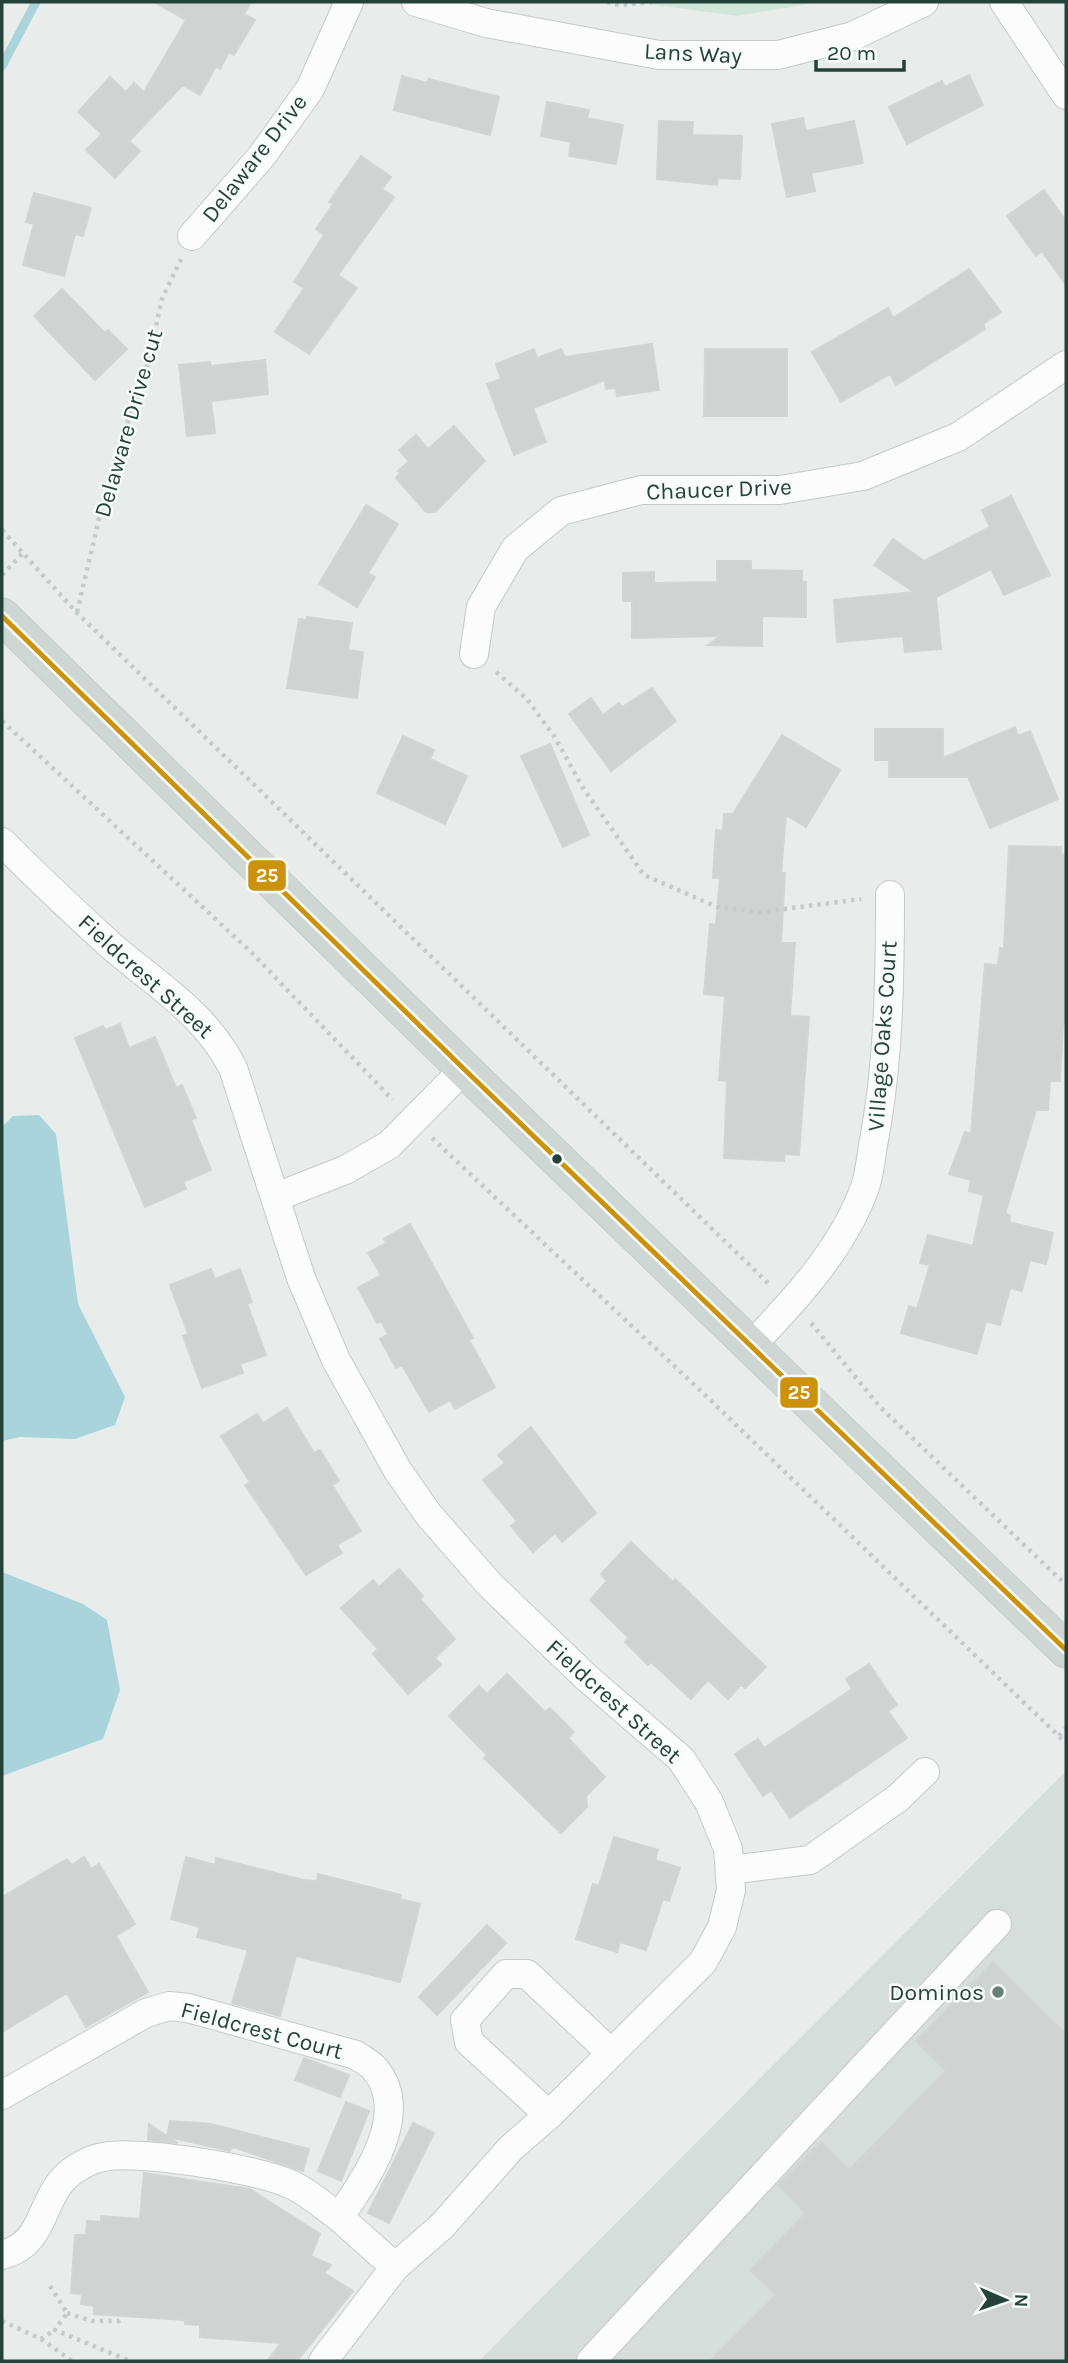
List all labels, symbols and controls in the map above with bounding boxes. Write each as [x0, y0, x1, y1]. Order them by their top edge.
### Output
scale bar [816, 28, 904, 72]
street label: Lans Way [643, 37, 743, 70]
text: 20 m [827, 41, 876, 65]
street label: Delaware Drive [196, 89, 313, 228]
street label: Delaware Drive cut [89, 326, 168, 520]
street label: Chaucer Drive [646, 473, 792, 506]
line badge: 25 [247, 859, 287, 892]
text: 25 [256, 865, 278, 887]
street label: Fieldcrest Street [73, 909, 219, 1044]
street label: Village Oaks Court [862, 939, 903, 1132]
unlabelled marker [550, 1152, 564, 1166]
line badge: 25 [779, 1376, 819, 1409]
text: 25 [788, 1382, 810, 1404]
street label: Fieldcrest Street [541, 1634, 687, 1769]
place label: Dominos [889, 1979, 984, 2006]
marker: Dominos [990, 1984, 1006, 2000]
street label: Fieldcrest Court [178, 1996, 346, 2065]
north arrow [970, 2265, 1040, 2335]
text: N [1010, 2293, 1032, 2308]

